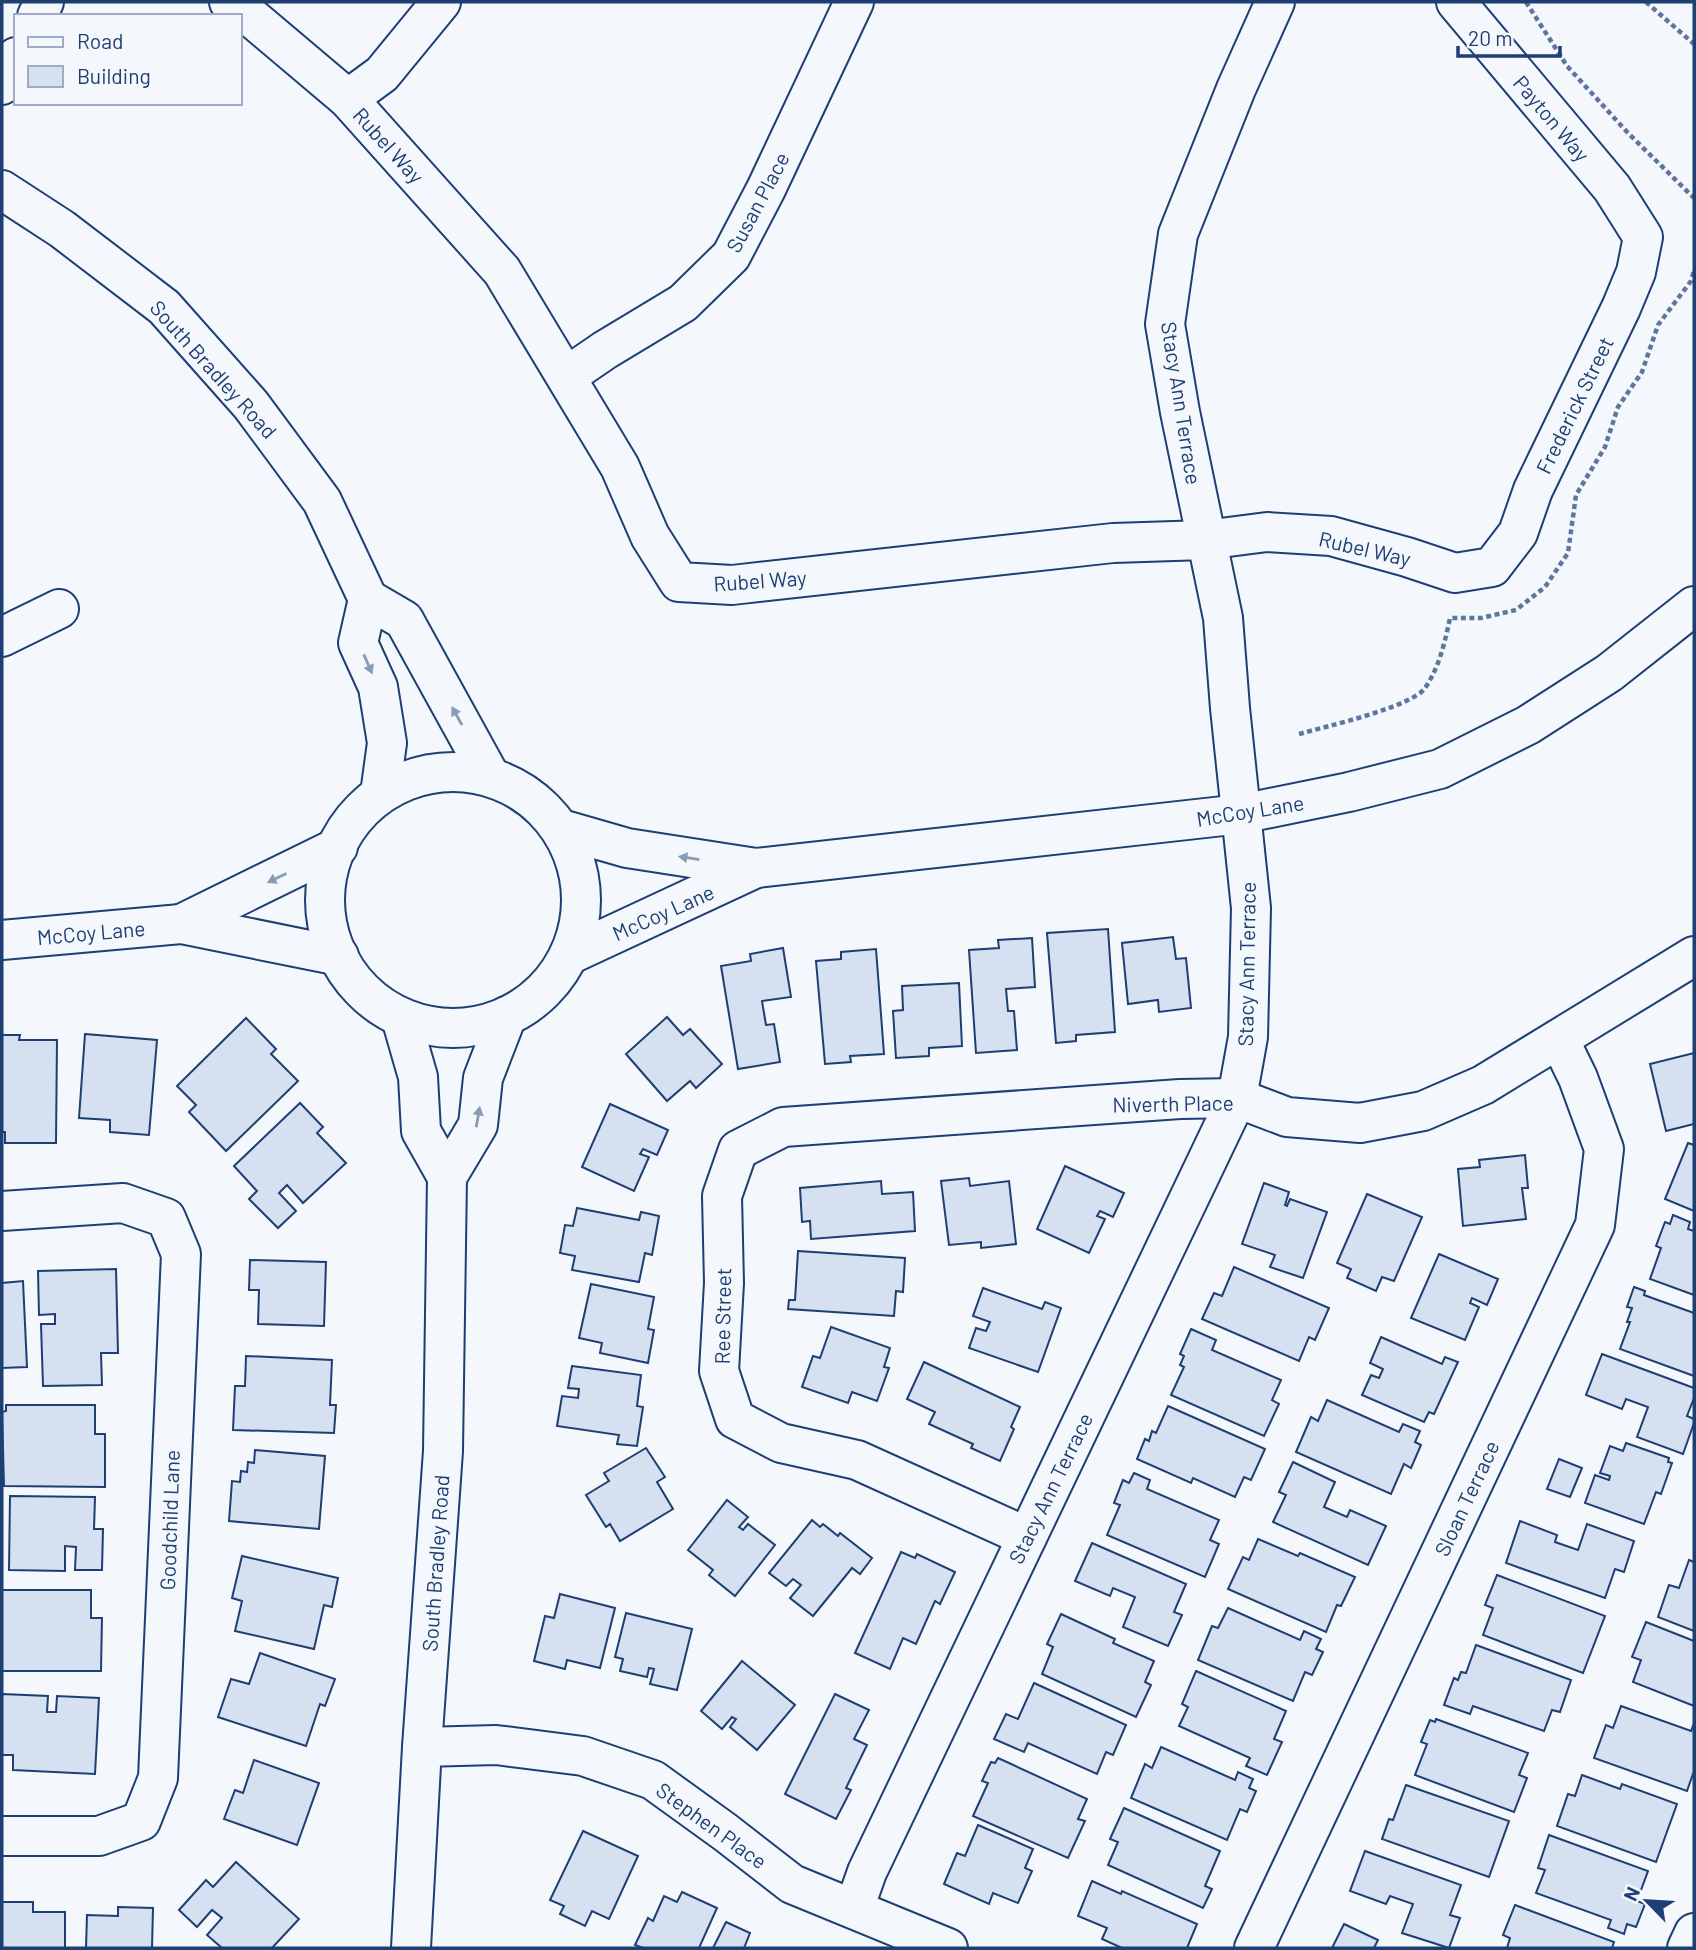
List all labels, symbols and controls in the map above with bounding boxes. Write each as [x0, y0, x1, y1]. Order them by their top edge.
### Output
legend [14, 14, 242, 105]
scale bar [1458, 14, 1560, 58]
text: 20 m [1468, 25, 1513, 50]
text: Road [77, 28, 123, 53]
text: Building [77, 63, 151, 88]
street label: Payton Way [1509, 70, 1595, 166]
street label: Rubel Way [348, 102, 430, 188]
street label: Susan Place [720, 148, 794, 256]
street label: South Bradley Road [145, 295, 283, 443]
street label: Stacy Ann Terrace [1157, 320, 1207, 486]
street label: Frederick Street [1530, 333, 1618, 477]
street label: Rubel Way [1317, 525, 1414, 571]
street label: Rubel Way [713, 564, 808, 596]
one-way arrow [362, 654, 374, 674]
one-way arrow [451, 707, 463, 726]
street label: McCoy Lane [1194, 789, 1306, 831]
one-way arrow [678, 852, 700, 863]
one-way arrow [267, 872, 287, 883]
street label: McCoy Lane [608, 878, 718, 946]
street label: Stacy Ann Terrace [1232, 881, 1260, 1047]
street label: McCoy Lane [36, 915, 146, 949]
street label: Niverth Place [1112, 1089, 1234, 1117]
one-way arrow [473, 1106, 484, 1128]
street label: Ree Street [709, 1267, 735, 1365]
street label: Stacy Ann Terrace [1003, 1409, 1097, 1567]
street label: Sloan Terrace [1428, 1436, 1504, 1560]
street label: Goodchild Lane [154, 1449, 184, 1591]
street label: South Bradley Road [416, 1474, 454, 1652]
street label: Stephen Place [652, 1777, 772, 1873]
north arrow [1612, 1866, 1682, 1936]
text: N [1618, 1883, 1644, 1904]

